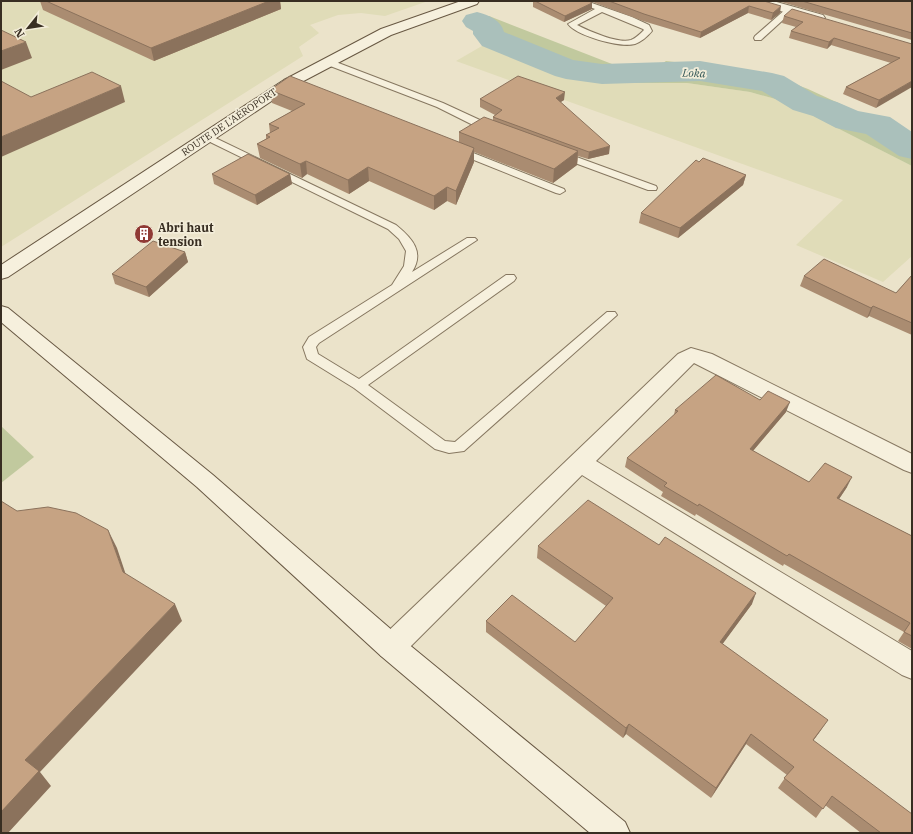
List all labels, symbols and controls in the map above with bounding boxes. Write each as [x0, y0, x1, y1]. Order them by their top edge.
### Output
north arrow [8, 8, 48, 48]
text: N [11, 25, 28, 40]
water label: Loka [681, 66, 706, 80]
street label: ROUTE DE L'AÉROPORT [179, 85, 280, 159]
place label: Abri haut tension [158, 220, 214, 249]
building icon: Abri haut tension [133, 223, 155, 245]

